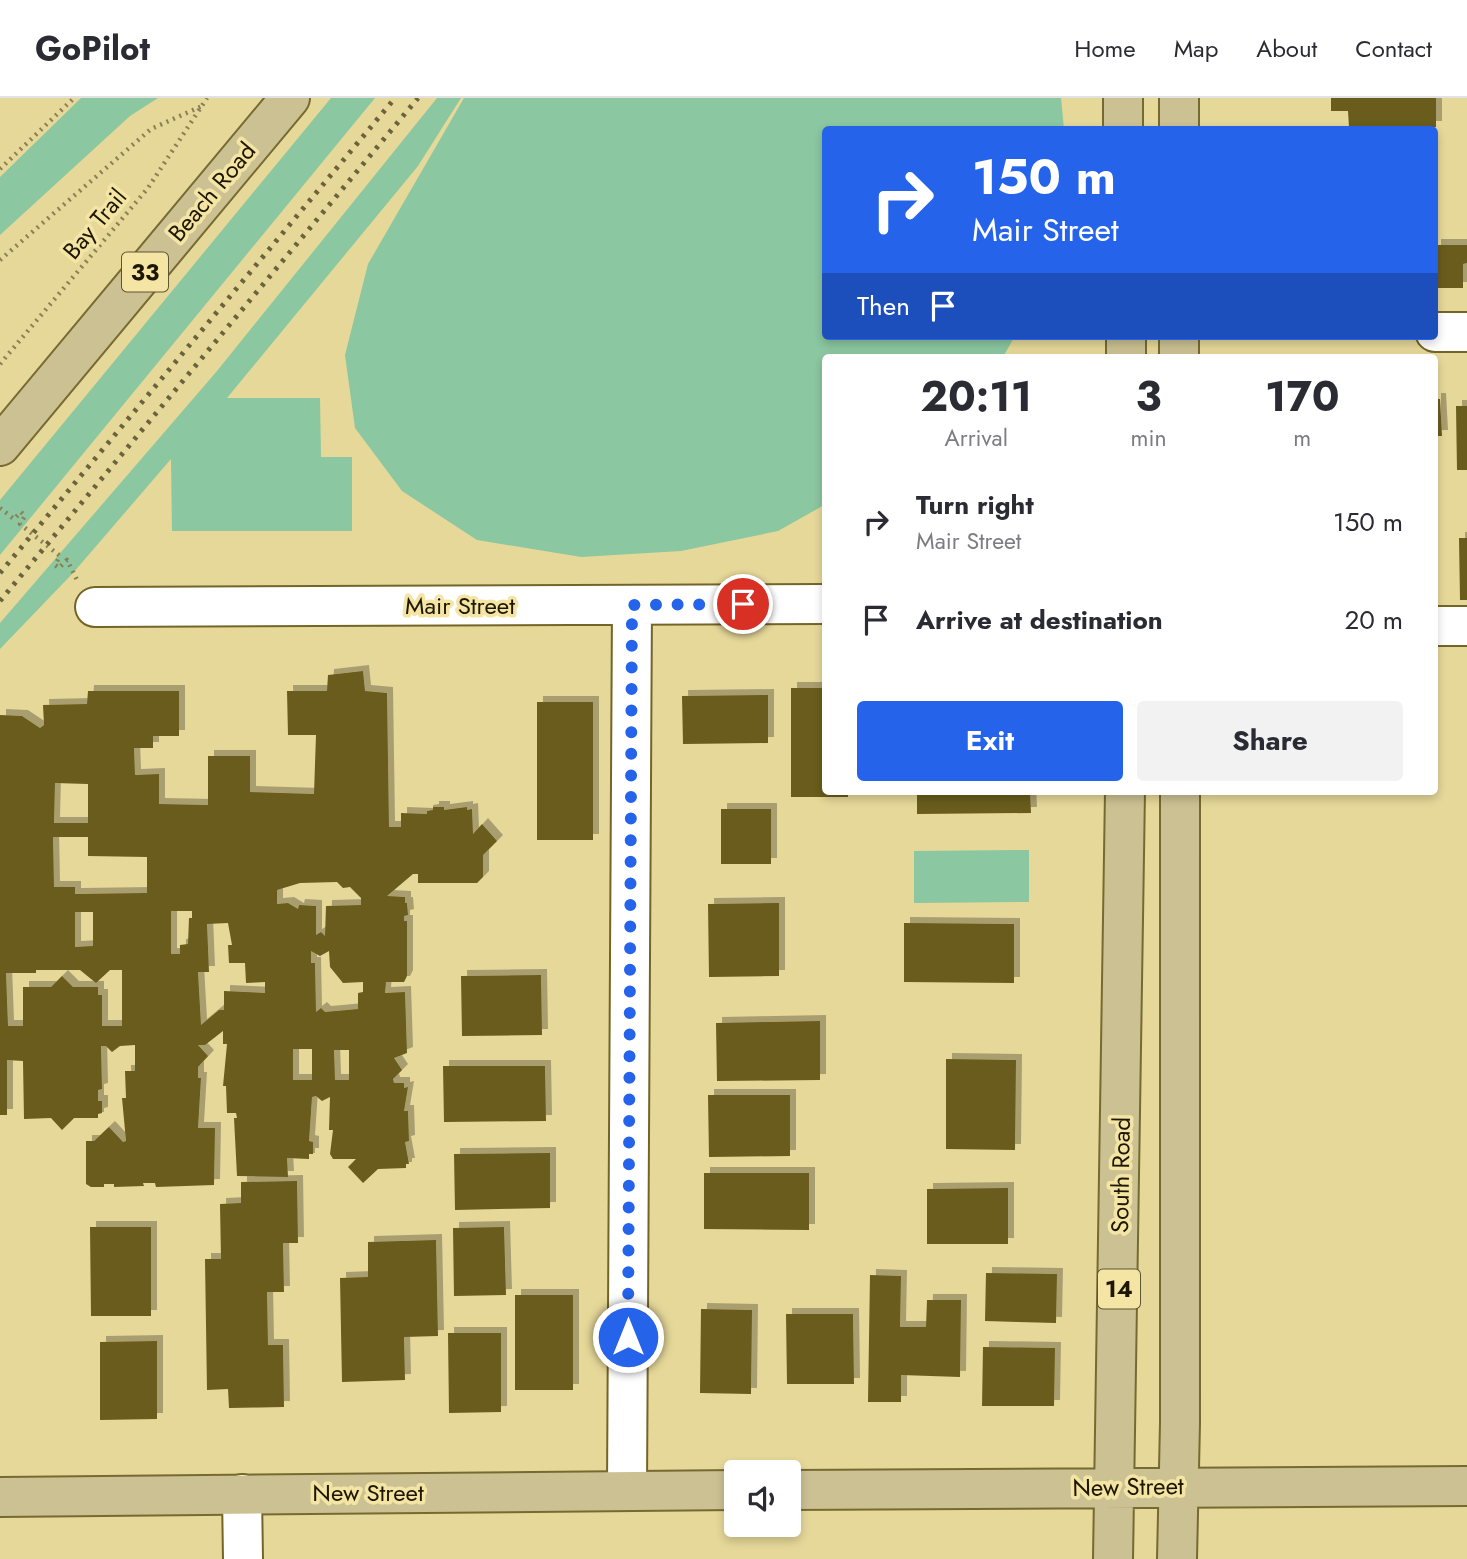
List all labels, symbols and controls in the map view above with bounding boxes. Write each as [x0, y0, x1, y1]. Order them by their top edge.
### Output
text: GoPilot [35, 25, 150, 72]
text: Home [1074, 31, 1136, 66]
text: Map [1174, 31, 1218, 66]
text: About [1256, 31, 1317, 66]
text: Contact [1355, 31, 1432, 66]
street label: Beach Road [160, 134, 264, 249]
text: 150 m [972, 142, 1116, 212]
icon: right [857, 154, 948, 245]
street label: Bay Trail [54, 181, 135, 267]
text: Mair Street [972, 207, 1119, 253]
road number: 33 [122, 252, 168, 292]
text: Then [857, 287, 910, 325]
icon: arrive [924, 287, 962, 325]
text: 20:11 [920, 366, 1032, 427]
text: 3 [1136, 366, 1162, 427]
text: 170 [1265, 366, 1340, 427]
text: Arrival [945, 421, 1008, 455]
text: min [1131, 421, 1167, 455]
text: m [1293, 421, 1311, 455]
text: Turn right [916, 486, 1034, 524]
icon: right [857, 503, 895, 541]
text: 150 m [1333, 503, 1403, 541]
text: Mair Street [916, 524, 1021, 558]
pin [713, 574, 773, 634]
icon: arrive [724, 585, 762, 623]
street label: Mair Street [405, 588, 515, 623]
icon: arrive [857, 601, 895, 639]
text: Arrive at destination [916, 601, 1163, 639]
text: 20 m [1345, 601, 1403, 639]
button: Exit [857, 701, 1123, 781]
button: Share [1137, 701, 1403, 781]
street label: South Road [1102, 1117, 1139, 1233]
road number: 14 [1098, 1270, 1140, 1308]
position arrow [591, 1300, 665, 1374]
map controls [724, 1460, 801, 1537]
button: sound [724, 1460, 801, 1537]
street label: New Street [1072, 1468, 1184, 1505]
street label: New Street [312, 1475, 424, 1510]

